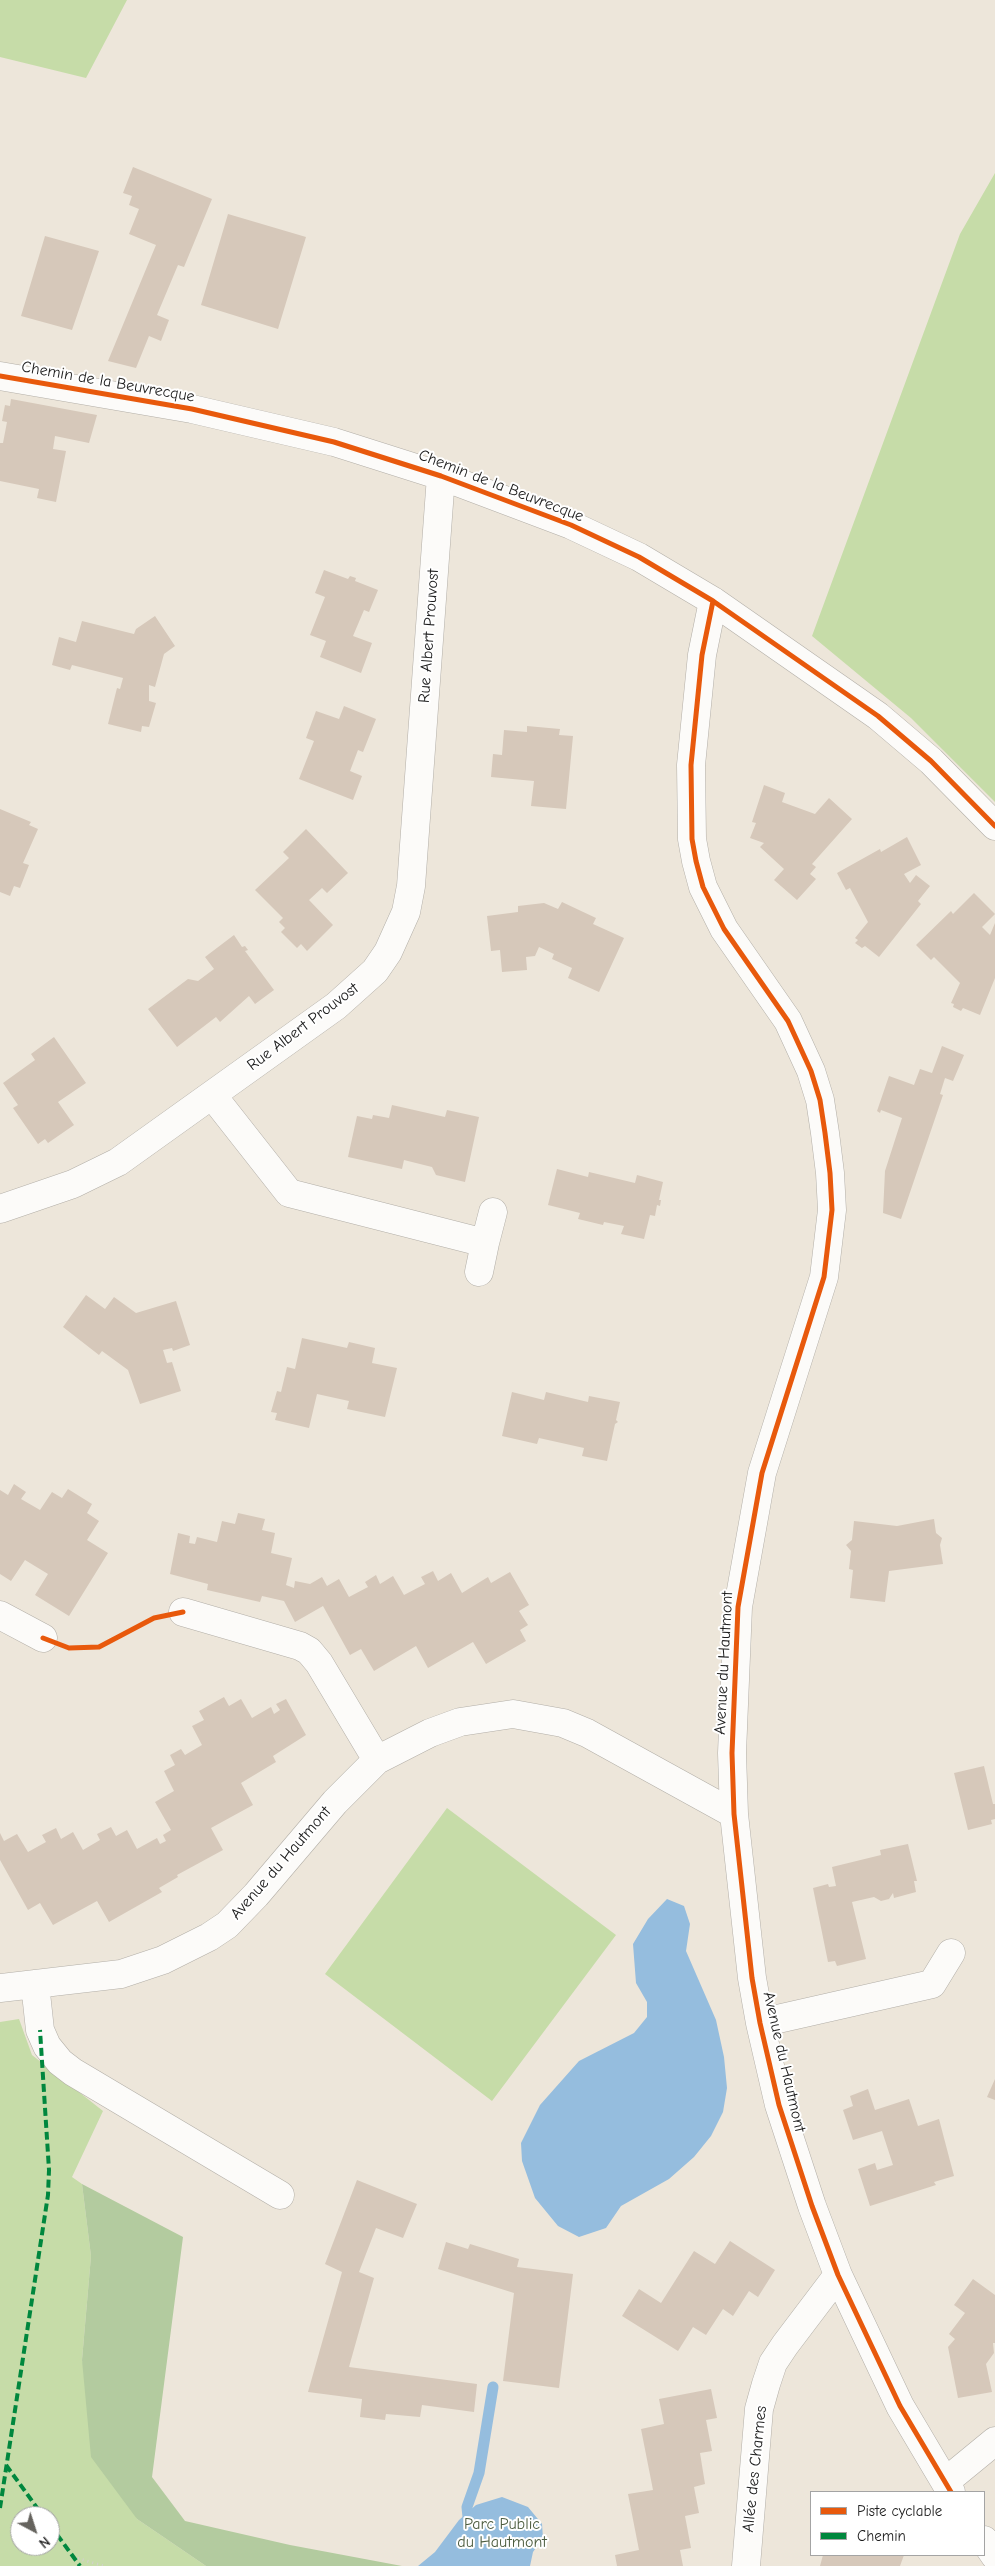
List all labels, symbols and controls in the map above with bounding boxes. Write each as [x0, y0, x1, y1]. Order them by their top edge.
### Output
street label: Chemin de la Beuvrecque [20, 357, 196, 407]
street label: Chemin de la Beuvrecque [416, 446, 586, 526]
street label: Rue Albert Prouvost [415, 568, 443, 704]
street label: Rue Albert Prouvost [244, 979, 362, 1075]
street label: Avenue du Hautmont [711, 1591, 737, 1735]
street label: Avenue du Hautmont [227, 1802, 335, 1924]
street label: Avenue du Hautmont [758, 1990, 810, 2134]
street label: Allée des Charmes [739, 2405, 771, 2533]
legend [810, 2491, 985, 2556]
text: Piste cyclable [857, 2502, 942, 2520]
north arrow [10, 2506, 60, 2556]
park label: Parc Public du Hautmont [457, 2514, 547, 2552]
text: Chemin [857, 2527, 906, 2545]
text: N [35, 2533, 53, 2552]

